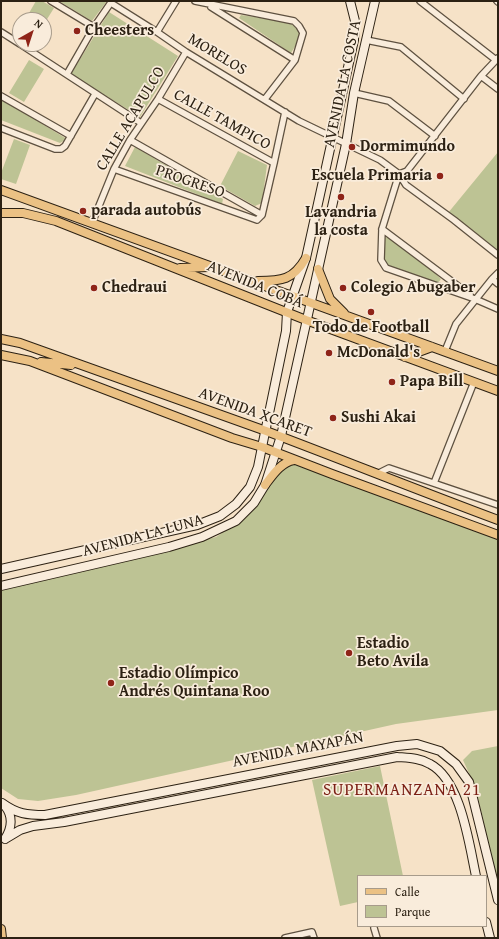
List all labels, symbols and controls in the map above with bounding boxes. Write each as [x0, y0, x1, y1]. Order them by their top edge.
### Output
north arrow [12, 12, 52, 52]
text: N [31, 15, 47, 32]
street label: AVENIDA LA COSTA [320, 18, 366, 150]
place label: Cheesters [85, 21, 154, 41]
marker: Cheesters [72, 26, 82, 36]
street label: MORELOS [184, 30, 250, 80]
street label: CALLE ACAPULCO [92, 64, 170, 174]
street label: CALLE TAMPICO [170, 85, 274, 155]
place label: Dormimundo [360, 137, 455, 157]
marker: Dormimundo [347, 142, 357, 152]
street label: PROGRESO [153, 161, 227, 203]
place label: Escuela Primaria [311, 166, 432, 186]
marker: Escuela Primaria [435, 171, 445, 181]
marker: Lavandria la costa [336, 192, 346, 202]
place label: parada autobús [91, 201, 201, 221]
place label: Lavandria la costa [305, 203, 377, 241]
marker: parada autobús [78, 206, 88, 216]
street label: AVENIDA COBÁ [204, 257, 306, 313]
place label: Chedraui [102, 278, 167, 298]
place label: Colegio Abugaber [351, 278, 476, 298]
marker: Chedraui [89, 283, 99, 293]
marker: Colegio Abugaber [338, 283, 348, 293]
marker: Todo de Football [366, 307, 376, 317]
place label: Todo de Football [313, 318, 429, 338]
place label: McDonald's [337, 343, 420, 363]
marker: McDonald's [324, 348, 334, 358]
place label: Papa Bill [400, 372, 463, 392]
marker: Papa Bill [387, 377, 397, 387]
street label: AVENIDA XCARET [196, 384, 314, 442]
place label: Sushi Akai [341, 408, 416, 428]
marker: Sushi Akai [328, 413, 338, 423]
street label: AVENIDA LA LUNA [80, 511, 206, 561]
place label: Estadio Beto Avila [357, 634, 429, 672]
marker: Estadio Beto Avila [344, 648, 354, 658]
place label: Estadio Olímpico Andrés Quintana Roo [119, 664, 270, 702]
marker: Estadio Olímpico Andrés Quintana Roo [106, 678, 116, 688]
street label: AVENIDA MAYAPÁN [231, 728, 365, 772]
district label: SUPERMANZANA 21 [323, 781, 481, 801]
legend [357, 875, 487, 927]
text: Calle [395, 883, 420, 900]
text: Parque [395, 903, 430, 920]

